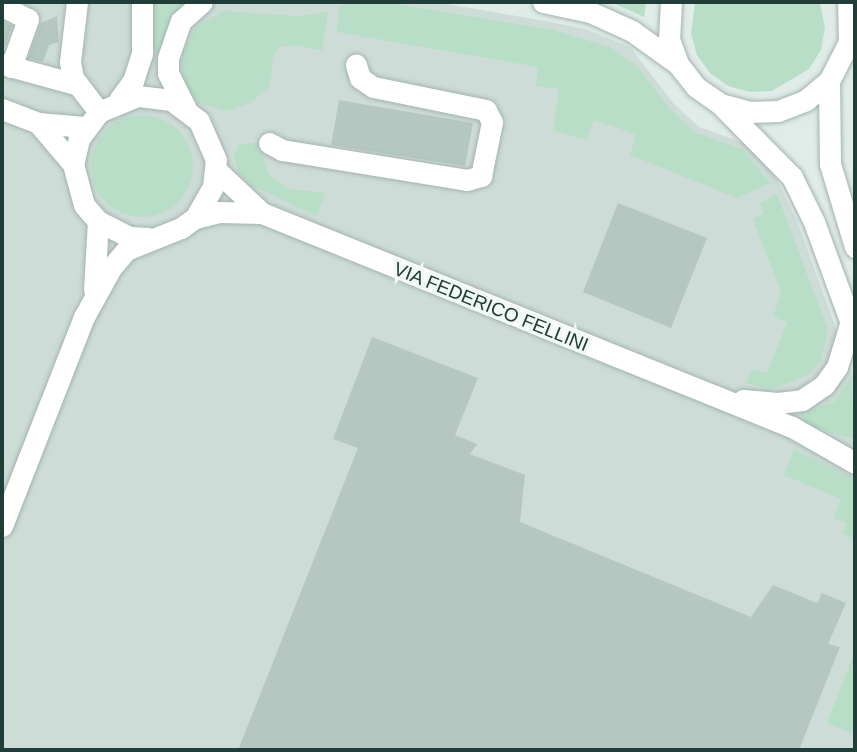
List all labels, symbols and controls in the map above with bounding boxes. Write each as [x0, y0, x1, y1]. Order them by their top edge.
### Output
street label: VIA FEDERICO FELLINI [390, 257, 592, 357]

